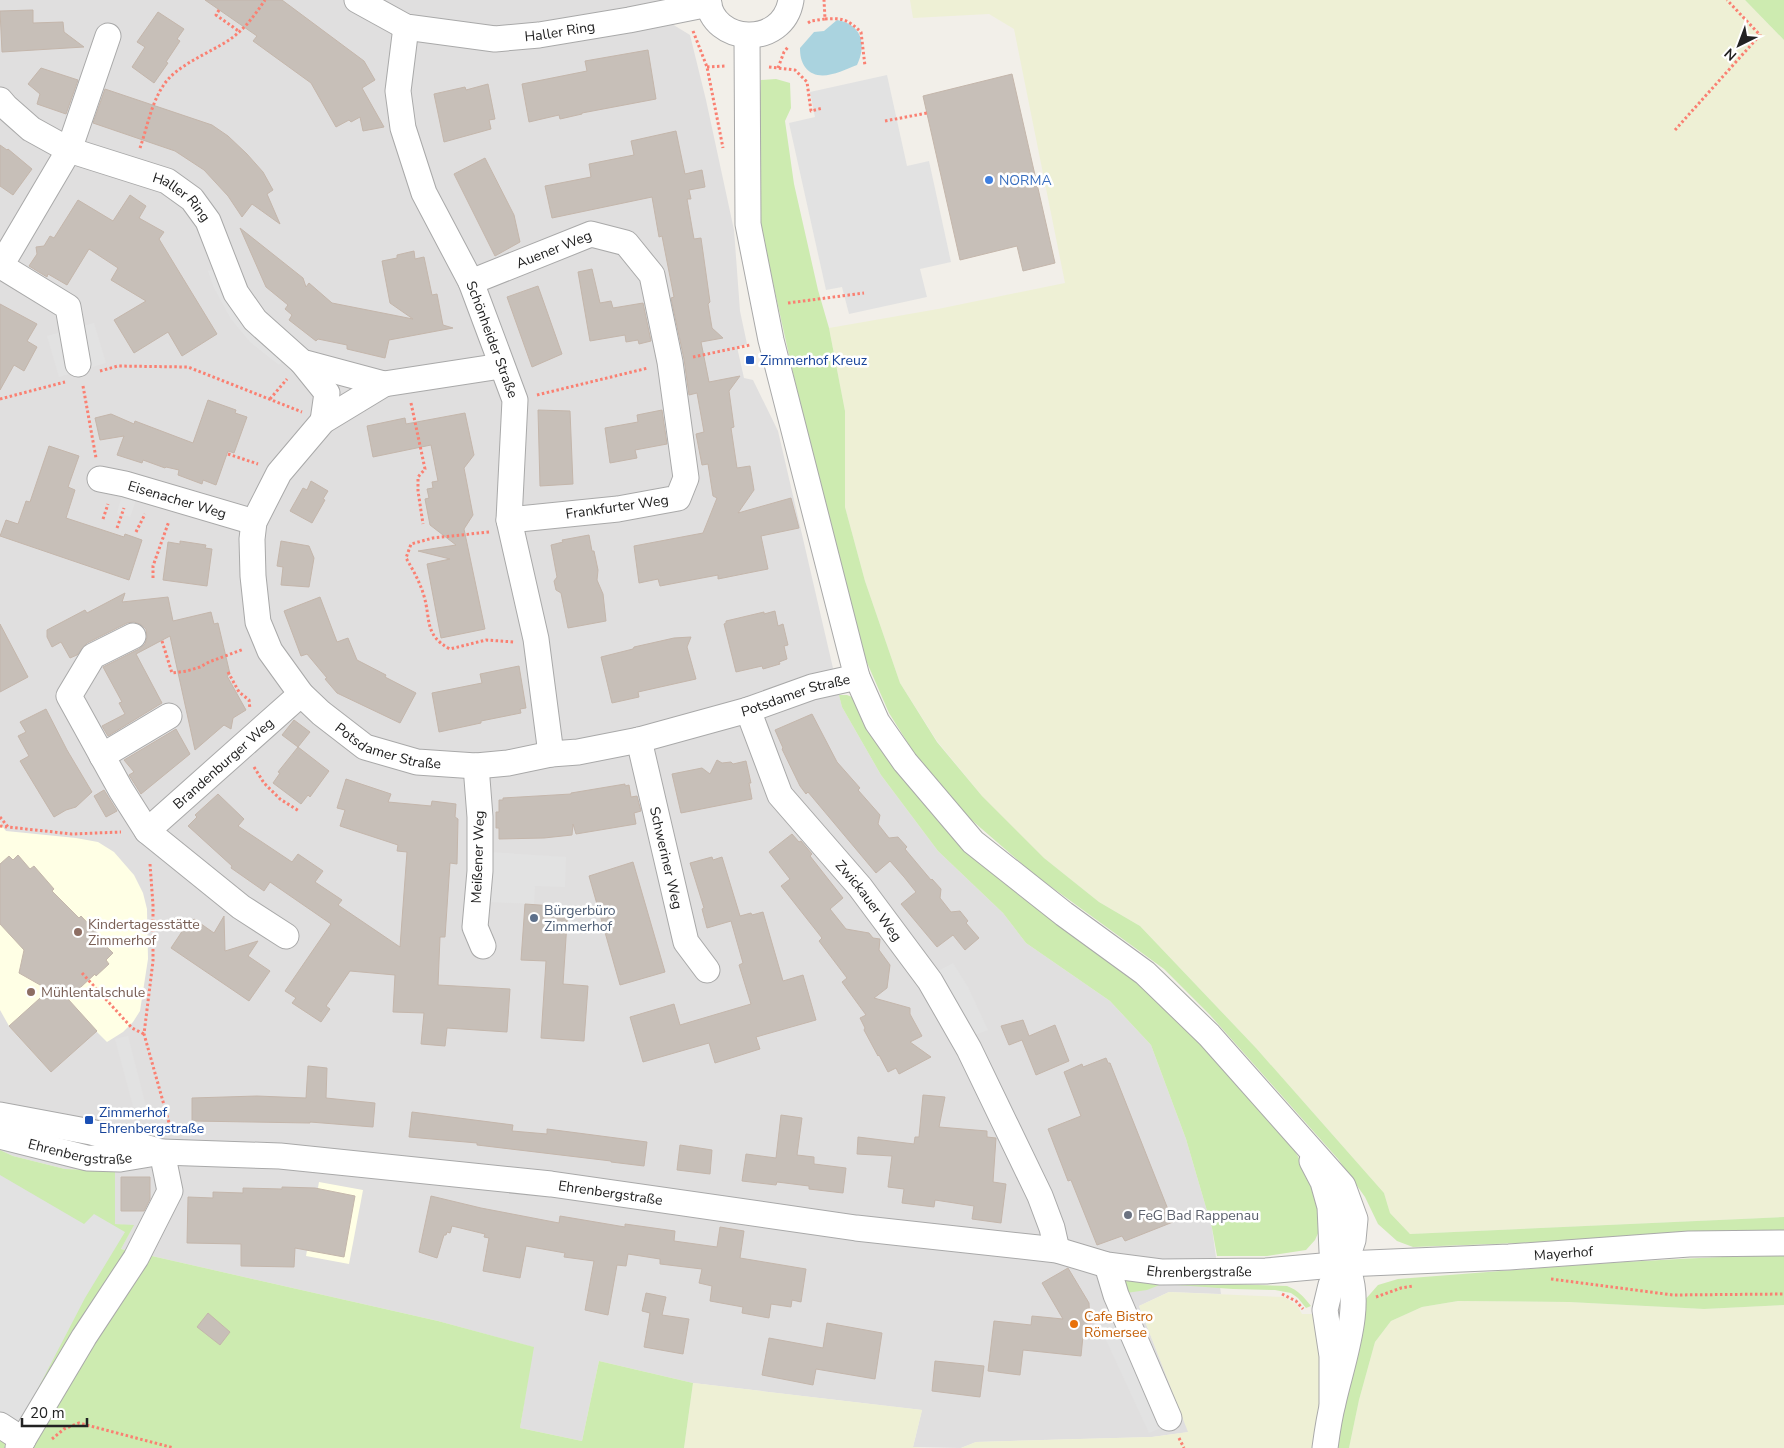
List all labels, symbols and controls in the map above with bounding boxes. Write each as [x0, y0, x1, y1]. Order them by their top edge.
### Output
street label: Haller Ring [524, 16, 596, 46]
north arrow [1714, 20, 1764, 70]
text: N [1720, 44, 1741, 65]
street label: Haller Ring [150, 168, 215, 226]
place label: NORMA [999, 171, 1052, 190]
marker: NORMA [983, 174, 995, 186]
street label: Auener Weg [513, 225, 594, 273]
street label: Schönheider Straße [462, 278, 523, 401]
place label: Zimmerhof Kreuz [760, 351, 868, 370]
marker: Zimmerhof Kreuz [744, 354, 756, 366]
street label: Eisenacher Weg [126, 476, 229, 523]
street label: Frankfurter Weg [564, 490, 670, 524]
street label: Potsdamer Straße [739, 669, 852, 721]
street label: Brandenburger Weg [169, 713, 278, 813]
street label: Potsdamer Straße [331, 718, 442, 773]
street label: Schweriner Weg [645, 805, 688, 911]
street label: Meißener Weg [467, 810, 489, 904]
street label: Zwickauer Weg [831, 856, 907, 945]
place label: Bürgerbüro Zimmerhof [544, 901, 616, 936]
marker: Bürgerbüro Zimmerhof [528, 912, 540, 924]
place label: Kindertagesstätte Zimmerhof [88, 915, 200, 950]
marker: Kindertagesstätte Zimmerhof [72, 926, 84, 938]
place label: Mühlentalschule [41, 983, 145, 1002]
marker: Mühlentalschule [25, 986, 37, 998]
place label: Zimmerhof Ehrenbergstraße [99, 1103, 204, 1138]
marker: Zimmerhof Ehrenbergstraße [83, 1114, 95, 1126]
street label: Ehrenbergstraße [26, 1134, 133, 1169]
street label: Ehrenbergstraße [557, 1176, 664, 1210]
place label: FeG Bad Rappenau [1138, 1206, 1259, 1225]
marker: FeG Bad Rappenau [1122, 1209, 1134, 1221]
street label: Mayerhof [1533, 1241, 1594, 1265]
street label: Ehrenbergstraße [1145, 1261, 1252, 1282]
place label: Cafe Bistro Römersee [1084, 1307, 1153, 1342]
marker: Cafe Bistro Römersee [1068, 1318, 1080, 1330]
scale bar [22, 1396, 88, 1428]
text: 20 m [30, 1403, 65, 1423]

